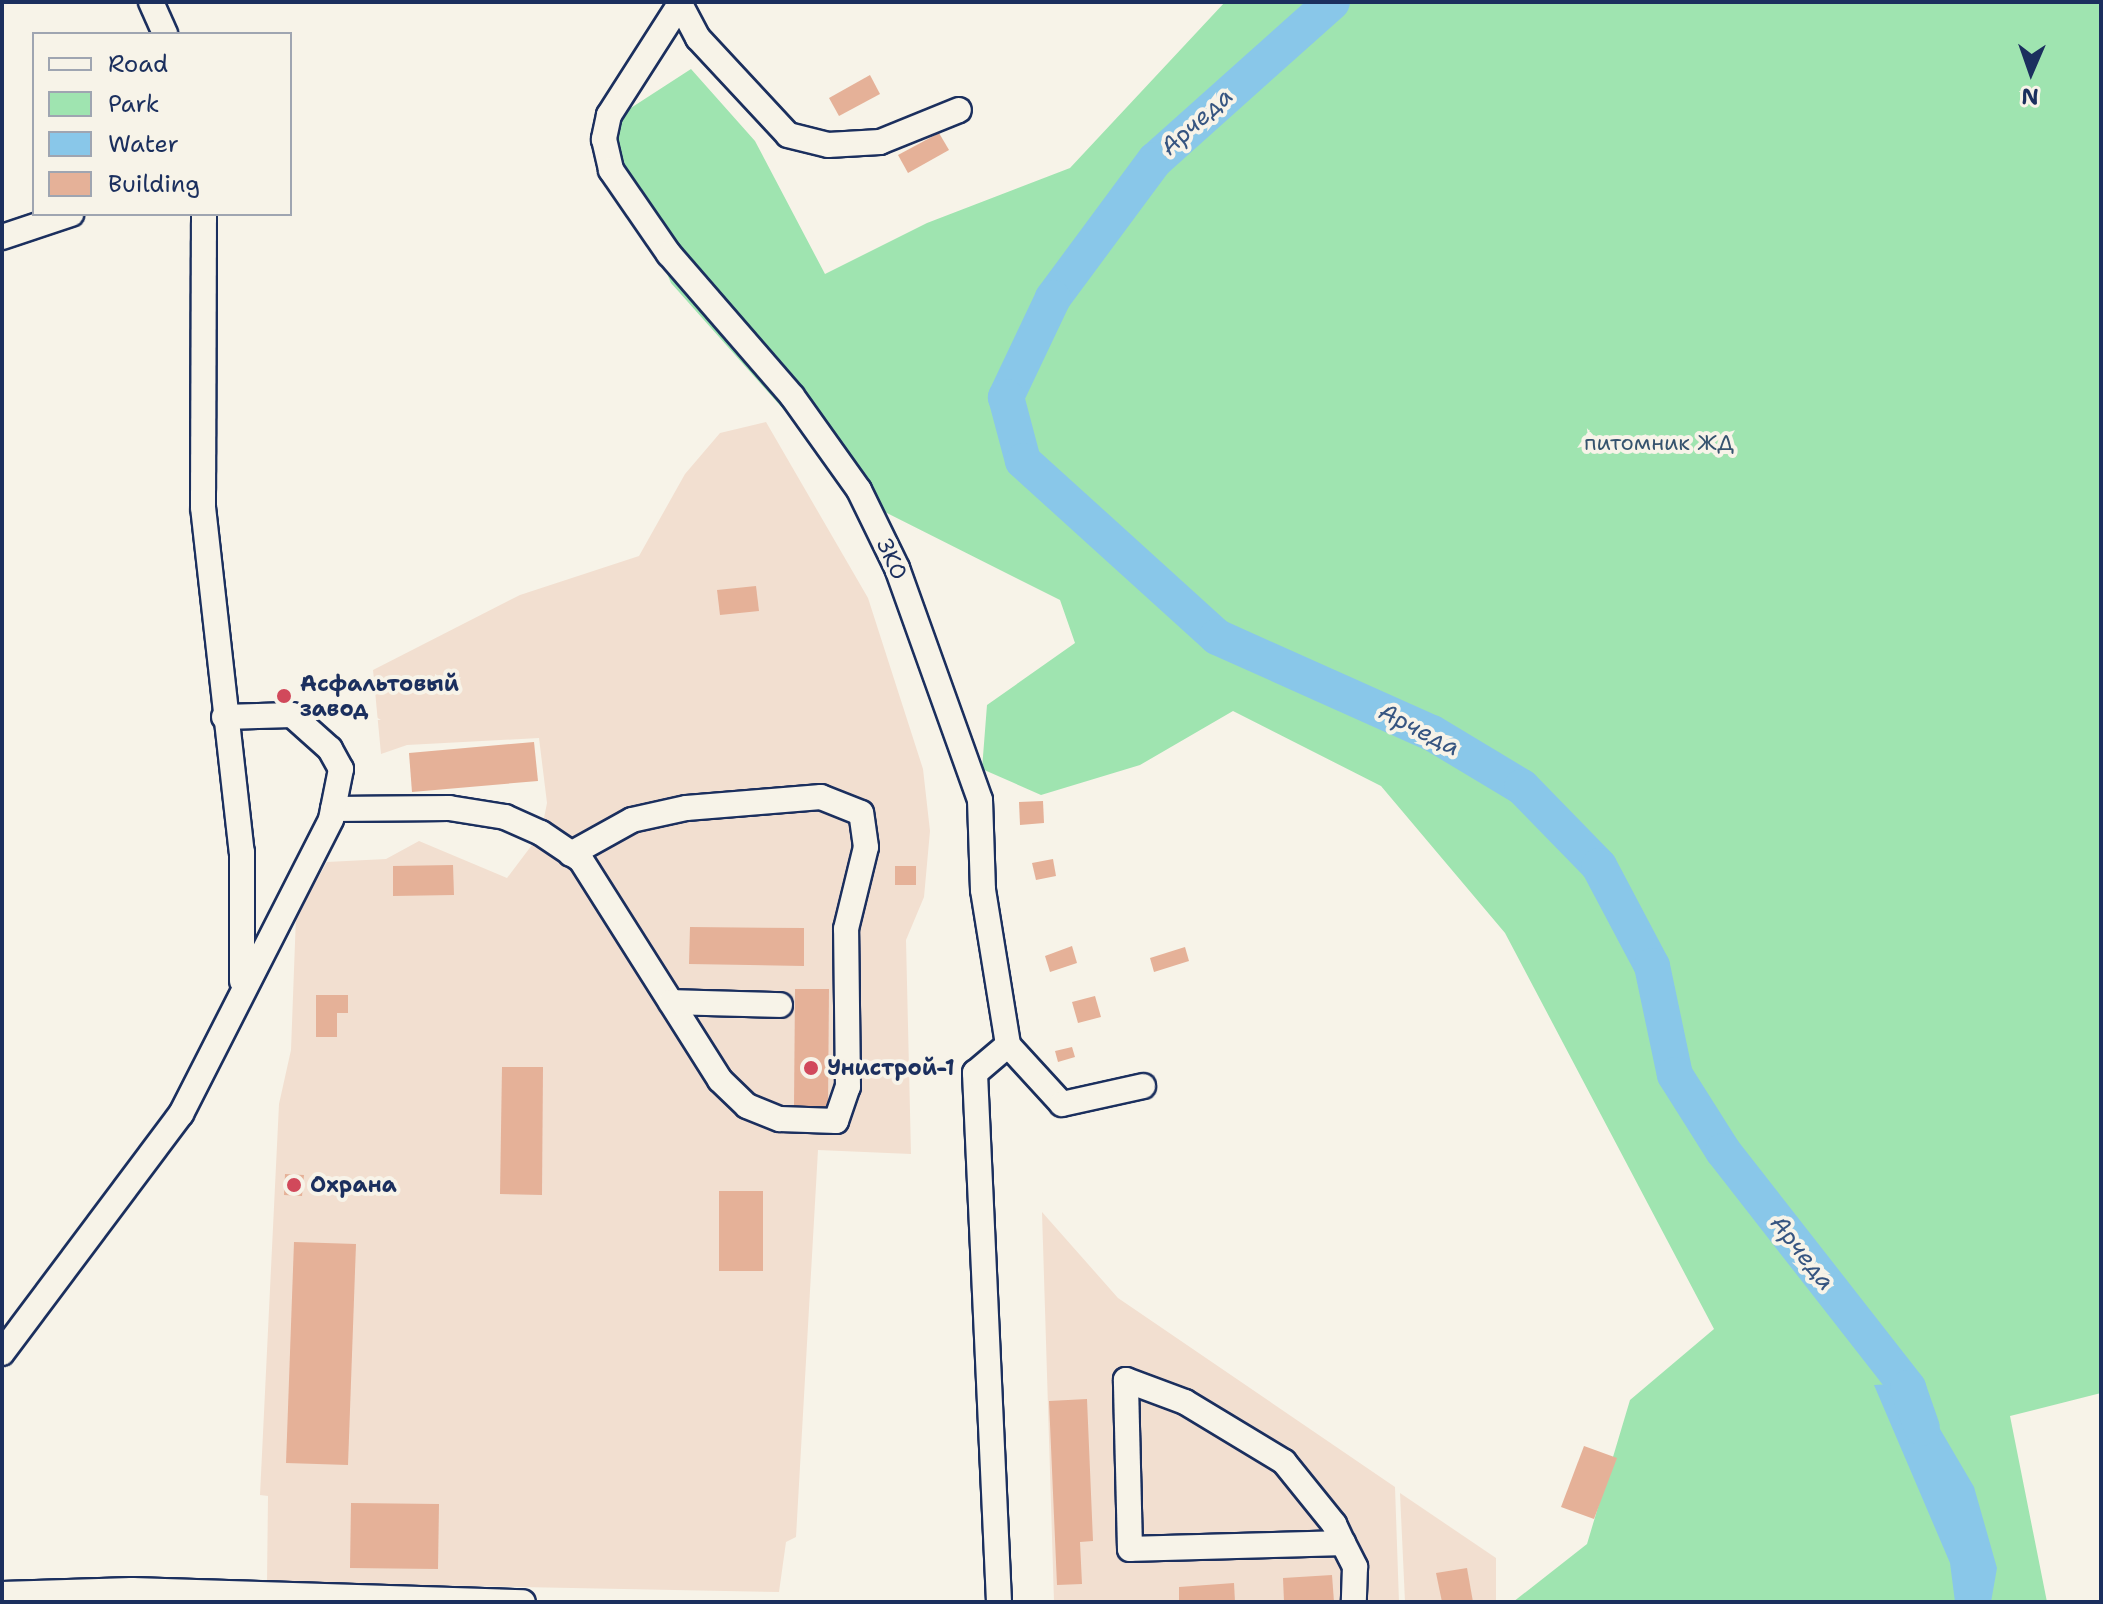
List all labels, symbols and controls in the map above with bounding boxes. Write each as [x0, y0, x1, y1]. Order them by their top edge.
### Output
legend [32, 32, 292, 216]
north arrow [1991, 32, 2071, 112]
text: Road [108, 48, 168, 80]
water label: Арчеда [1155, 82, 1239, 162]
text: N [2021, 82, 2039, 111]
text: Park [108, 88, 160, 120]
text: Water [108, 128, 179, 160]
text: Building [108, 168, 200, 200]
park label: питомник ЖД [1584, 430, 1734, 456]
street label: ЗКО [871, 534, 913, 584]
place label: Асфальтовый завод [300, 670, 459, 722]
marker: Асфальтовый завод [275, 687, 293, 705]
water label: Арчеда [1374, 697, 1464, 763]
place label: Унистрой-1 [827, 1055, 955, 1081]
marker: Унистрой-1 [802, 1059, 820, 1077]
place label: Охрана [310, 1172, 397, 1198]
marker: Охрана [285, 1176, 303, 1194]
water label: Арчеда [1764, 1210, 1840, 1296]

